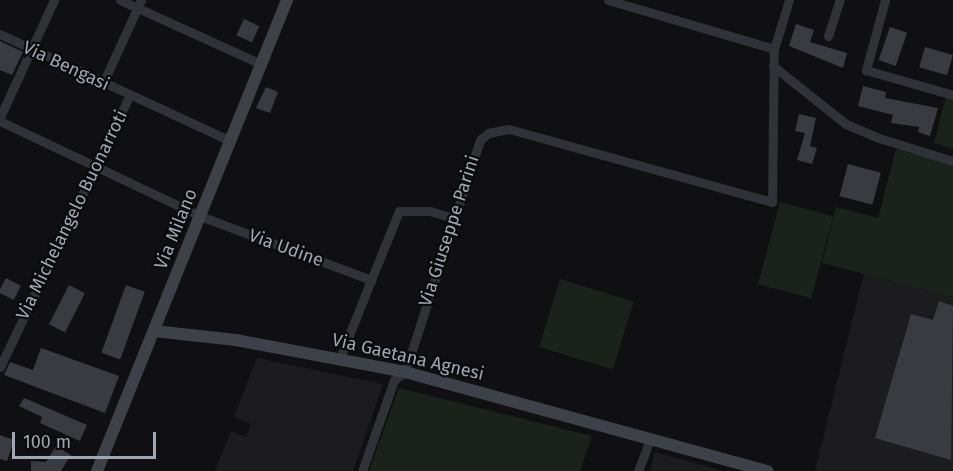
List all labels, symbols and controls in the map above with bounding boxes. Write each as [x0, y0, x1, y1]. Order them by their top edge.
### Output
street label: Via Bengasi [19, 37, 113, 95]
street label: Via Michelangelo Buonarroti [12, 107, 132, 323]
street label: Via Giuseppe Parini [414, 153, 484, 309]
street label: Via Milano [150, 186, 202, 272]
street label: Via Udine [246, 225, 326, 271]
street label: Via Gaetana Agnesi [330, 329, 486, 385]
scale bar [15, 420, 159, 458]
text: 100 m [23, 431, 71, 453]

